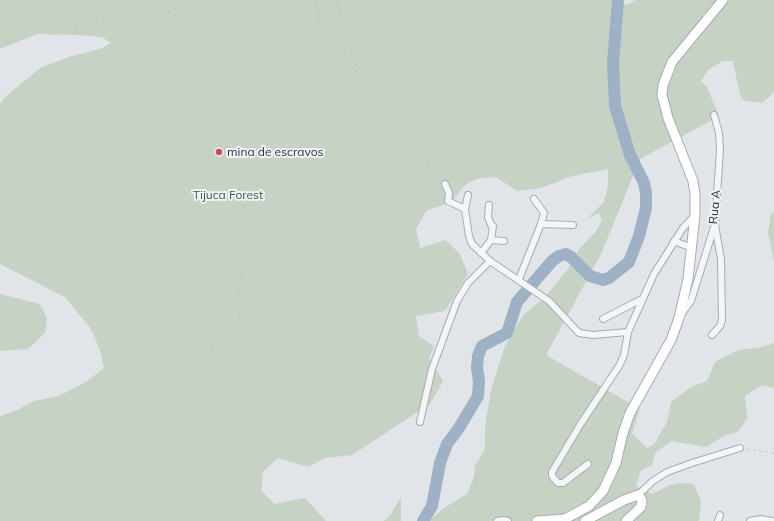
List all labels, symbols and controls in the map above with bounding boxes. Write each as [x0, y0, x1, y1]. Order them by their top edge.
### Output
place label: mina de escravos [227, 145, 324, 159]
marker: mina de escravos [214, 147, 224, 157]
park label: Tijuca Forest [193, 188, 263, 202]
street label: Rua A [706, 189, 724, 225]

